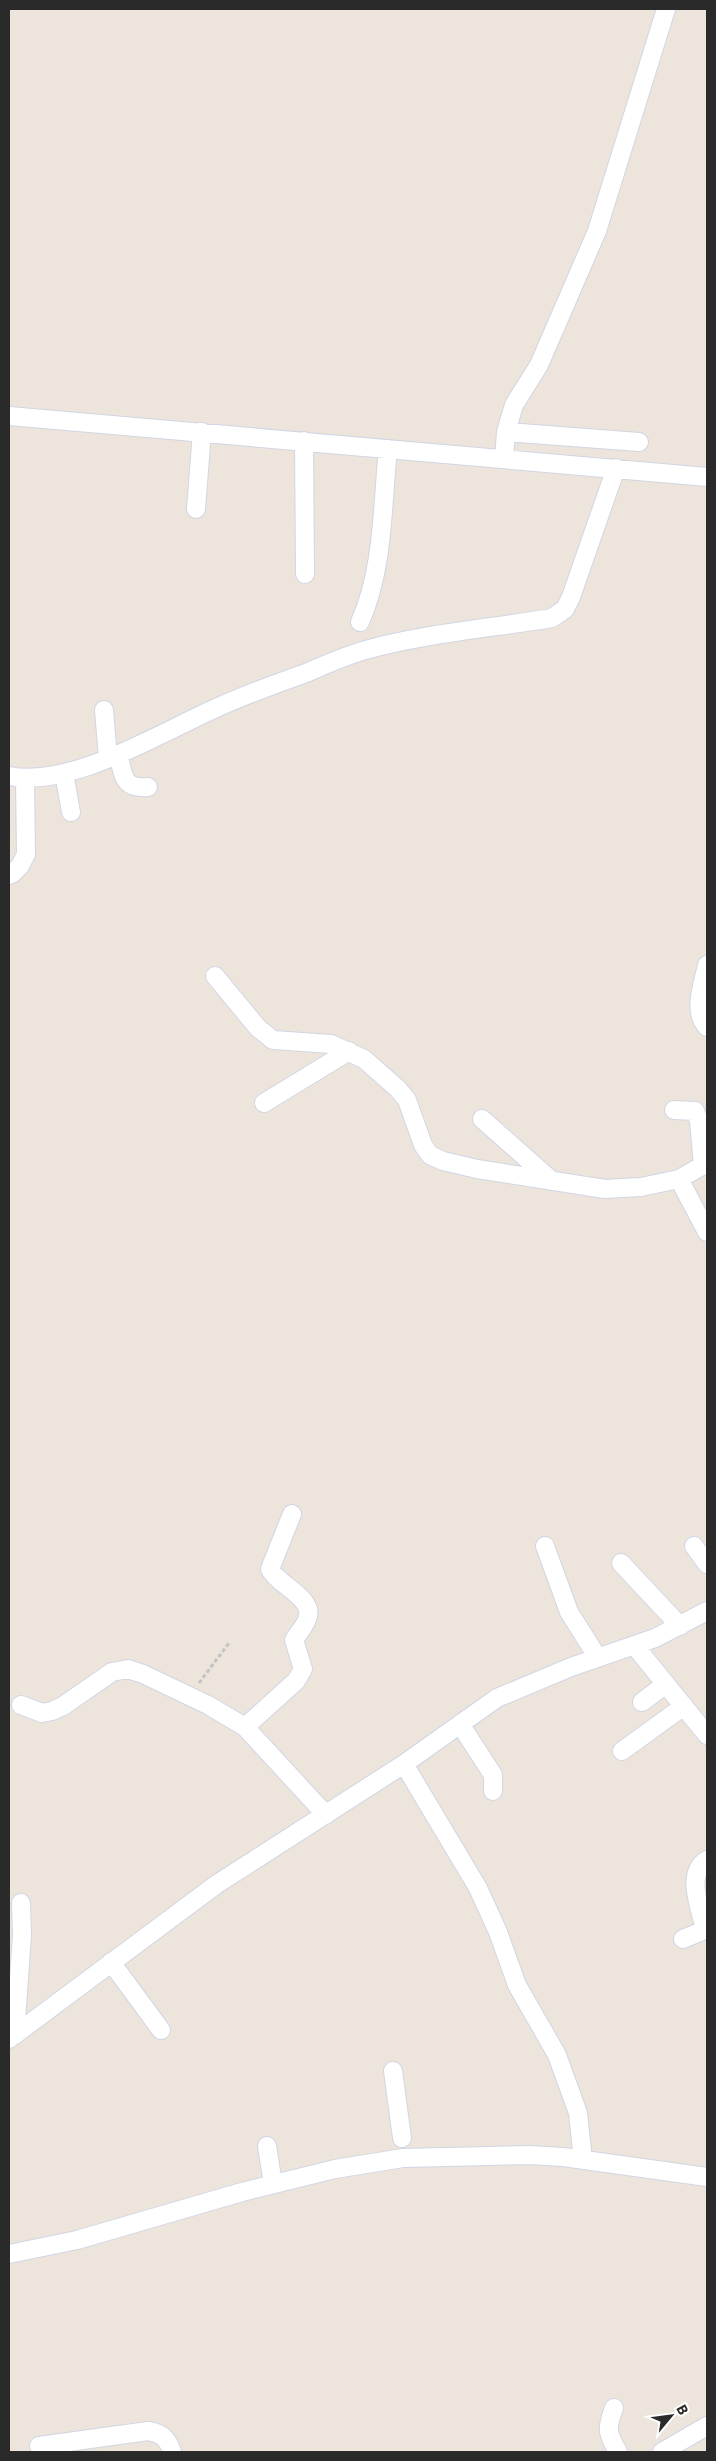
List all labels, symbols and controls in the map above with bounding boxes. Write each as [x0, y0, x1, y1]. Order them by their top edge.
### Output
north arrow [646, 2391, 696, 2441]
text: B [672, 2401, 693, 2418]

